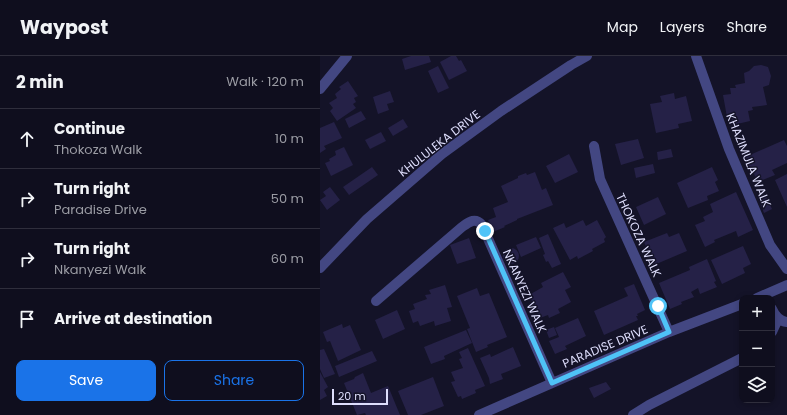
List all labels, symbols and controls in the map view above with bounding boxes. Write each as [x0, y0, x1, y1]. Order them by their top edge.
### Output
text: Waypost [20, 14, 108, 41]
text: Map [607, 17, 638, 37]
text: Layers [660, 17, 704, 37]
text: Share [726, 17, 767, 37]
text: 2 min [16, 70, 64, 94]
text: Walk · 120 m [226, 72, 304, 91]
street label: KHULULEKA DRIVE [394, 106, 484, 180]
street label: KHAZIMULA WALK [722, 110, 776, 210]
text: Continue [54, 118, 125, 139]
icon: ahead [16, 128, 38, 150]
text: 10 m [275, 129, 304, 148]
text: Thokoza Walk [54, 140, 142, 159]
text: Turn right [54, 178, 130, 199]
icon: right [16, 188, 38, 210]
text: 50 m [271, 189, 304, 208]
street label: THOKOZA WALK [612, 190, 666, 280]
text: Paradise Drive [54, 200, 147, 219]
route end [476, 222, 494, 240]
text: Turn right [54, 238, 130, 259]
street label: NKANYEZI WALK [499, 246, 551, 336]
icon: right [16, 248, 38, 270]
text: 60 m [271, 249, 304, 268]
text: Nkanyezi Walk [54, 260, 146, 279]
map controls [739, 295, 775, 403]
button: + [739, 295, 775, 331]
route start [649, 297, 667, 315]
icon: arrive [16, 308, 38, 330]
text: Arrive at destination [54, 308, 212, 329]
street label: PARADISE DRIVE [560, 320, 650, 372]
button: − [739, 331, 775, 367]
button: Save [16, 360, 156, 401]
button: Share [164, 360, 304, 401]
button: layers [739, 367, 775, 403]
scale bar [332, 387, 388, 406]
text: 20 m [338, 388, 366, 404]

